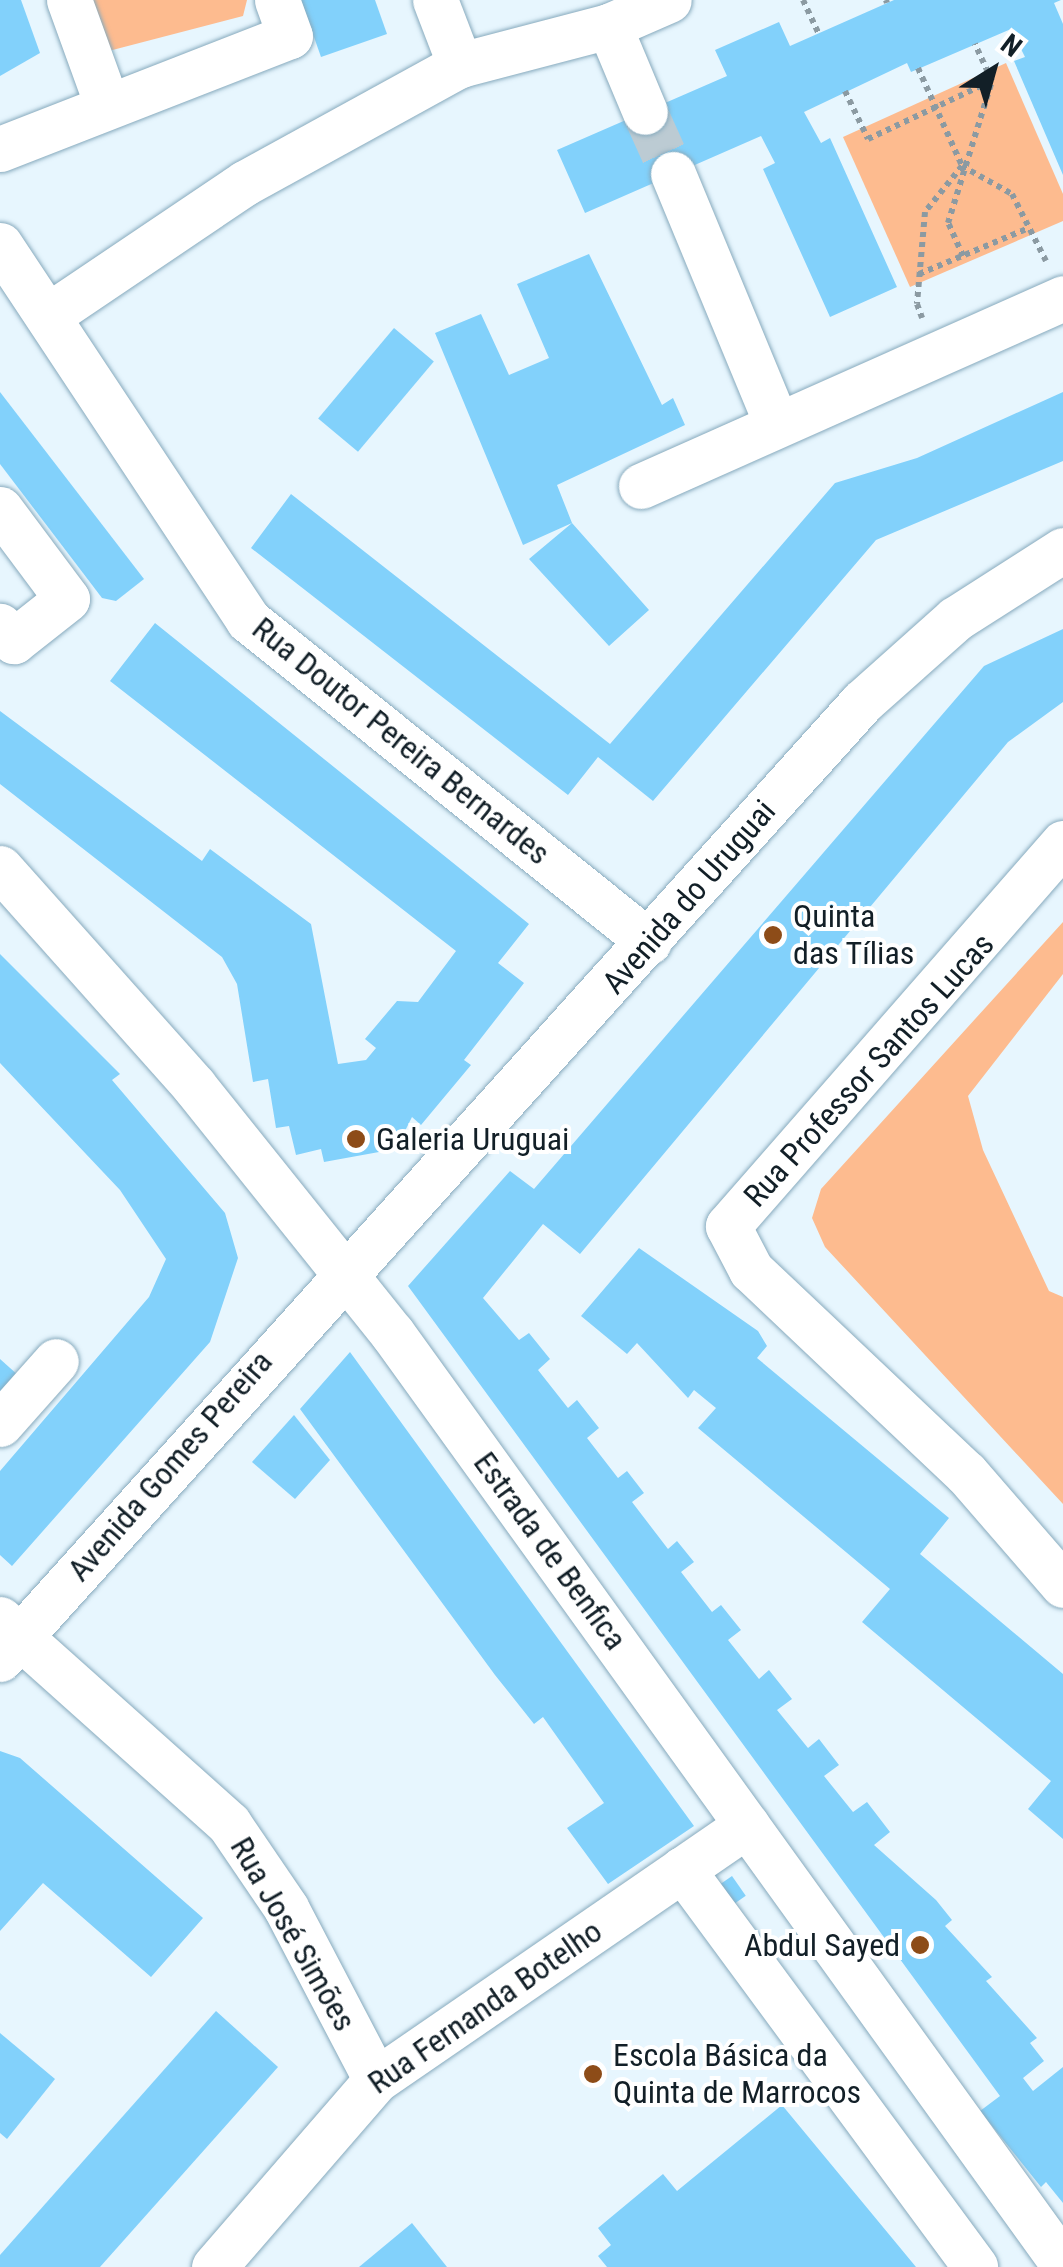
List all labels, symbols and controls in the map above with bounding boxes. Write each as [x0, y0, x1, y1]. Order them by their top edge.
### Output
north arrow [943, 20, 1043, 120]
text: N [995, 27, 1028, 64]
street label: Rua Doutor Pereira Bernardes [245, 609, 557, 873]
street label: Avenida do Uruguai [594, 792, 784, 1002]
place label: Quinta das Tílias [793, 898, 915, 973]
marker: Quinta das Tílias [762, 924, 784, 946]
street label: Rua Professor Santos Lucas [736, 925, 1002, 1215]
place label: Galeria Uruguai [376, 1120, 569, 1158]
marker: Galeria Uruguai [345, 1128, 367, 1150]
street label: Avenida Gomes Pereira [60, 1343, 280, 1589]
street label: Estrada de Benfica [465, 1445, 635, 1657]
street label: Rua José Simões [222, 1830, 364, 2038]
street label: Rua Fernanda Botelho [361, 1912, 609, 2102]
place label: Abdul Sayed [744, 1926, 900, 1964]
marker: Abdul Sayed [909, 1934, 931, 1956]
place label: Escola Básica da Quinta de Marrocos [613, 2037, 861, 2112]
marker: Escola Básica da Quinta de Marrocos [582, 2063, 604, 2085]

